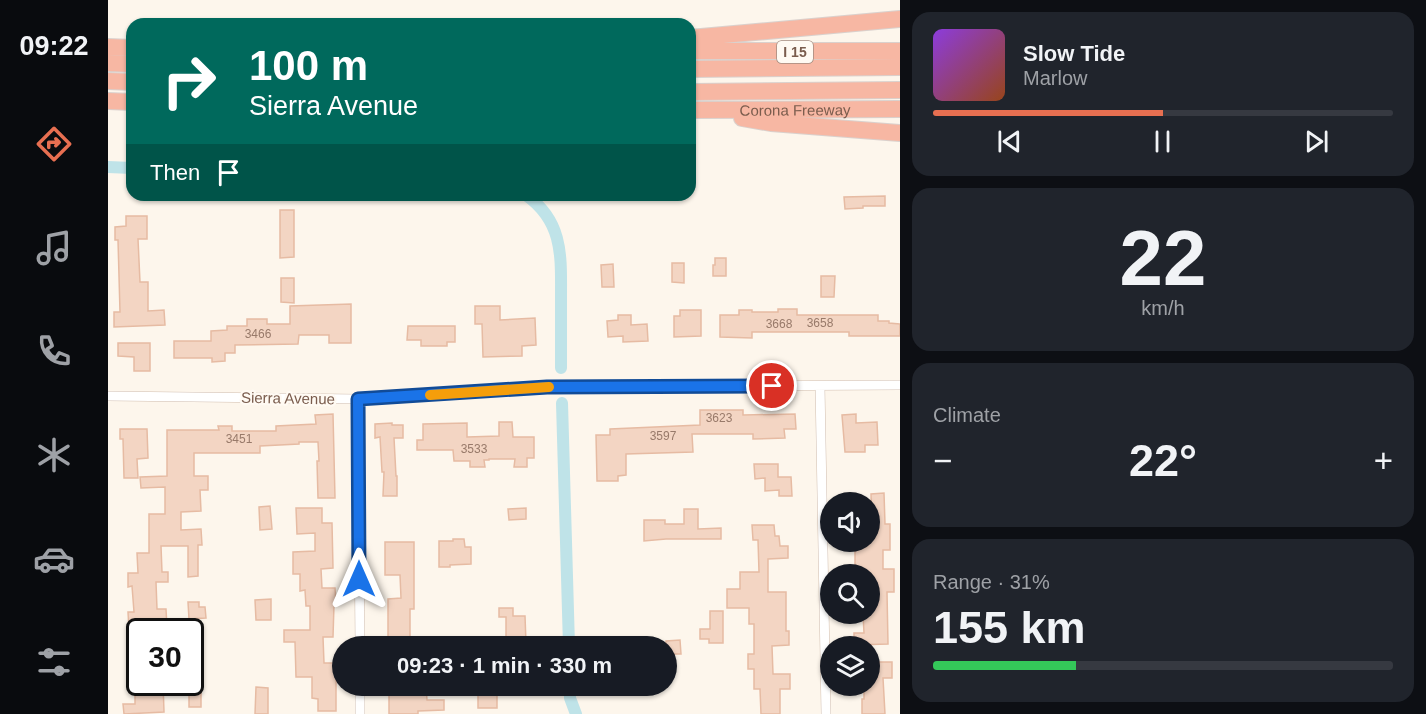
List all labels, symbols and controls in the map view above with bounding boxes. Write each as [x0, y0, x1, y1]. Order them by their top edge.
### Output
text: 09:22 [19, 31, 89, 61]
road number: I 15 [777, 41, 813, 63]
text: Slow Tide [1023, 41, 1125, 66]
icon: right [150, 42, 228, 120]
text: 100 m [249, 42, 368, 89]
text: Marlow [1023, 67, 1087, 89]
text: Sierra Avenue [249, 91, 418, 121]
street label: Corona Freeway [739, 101, 851, 118]
icon: directions [33, 123, 75, 165]
icon: previous [993, 125, 1026, 158]
icon: pause [1146, 125, 1179, 158]
icon: next [1300, 125, 1333, 158]
icon: arrive [212, 156, 245, 189]
text: Then [150, 160, 200, 185]
text: 22 [1120, 214, 1206, 302]
icon: music [33, 227, 75, 269]
text: km/h [1141, 297, 1185, 319]
house number: 3658 [807, 316, 834, 330]
house number: 3668 [766, 317, 793, 331]
house number: 3466 [245, 327, 272, 341]
icon: phone [33, 330, 75, 372]
pin [746, 360, 797, 411]
icon: arrive [755, 369, 788, 402]
street label: Sierra Avenue [241, 389, 335, 407]
text: Climate [933, 404, 1001, 426]
house number: 3623 [706, 411, 733, 425]
house number: 3597 [650, 429, 677, 443]
house number: 3451 [226, 432, 253, 446]
icon: climate [33, 434, 75, 476]
text: 22° [1129, 435, 1197, 486]
house number: 3533 [461, 442, 488, 456]
text: − [933, 442, 952, 479]
text: + [1374, 442, 1393, 479]
map controls [820, 492, 880, 696]
button: sound [820, 492, 880, 552]
icon: car [33, 538, 75, 580]
position arrow [327, 547, 391, 611]
button: search [820, 564, 880, 624]
text: Range · 31% [933, 571, 1050, 593]
text: 155 km [933, 602, 1086, 653]
speed limit sign: 30 [126, 618, 204, 696]
button: layers [820, 636, 880, 696]
icon: filters [33, 641, 75, 683]
text: 09:23 · 1 min · 330 m [397, 653, 612, 678]

